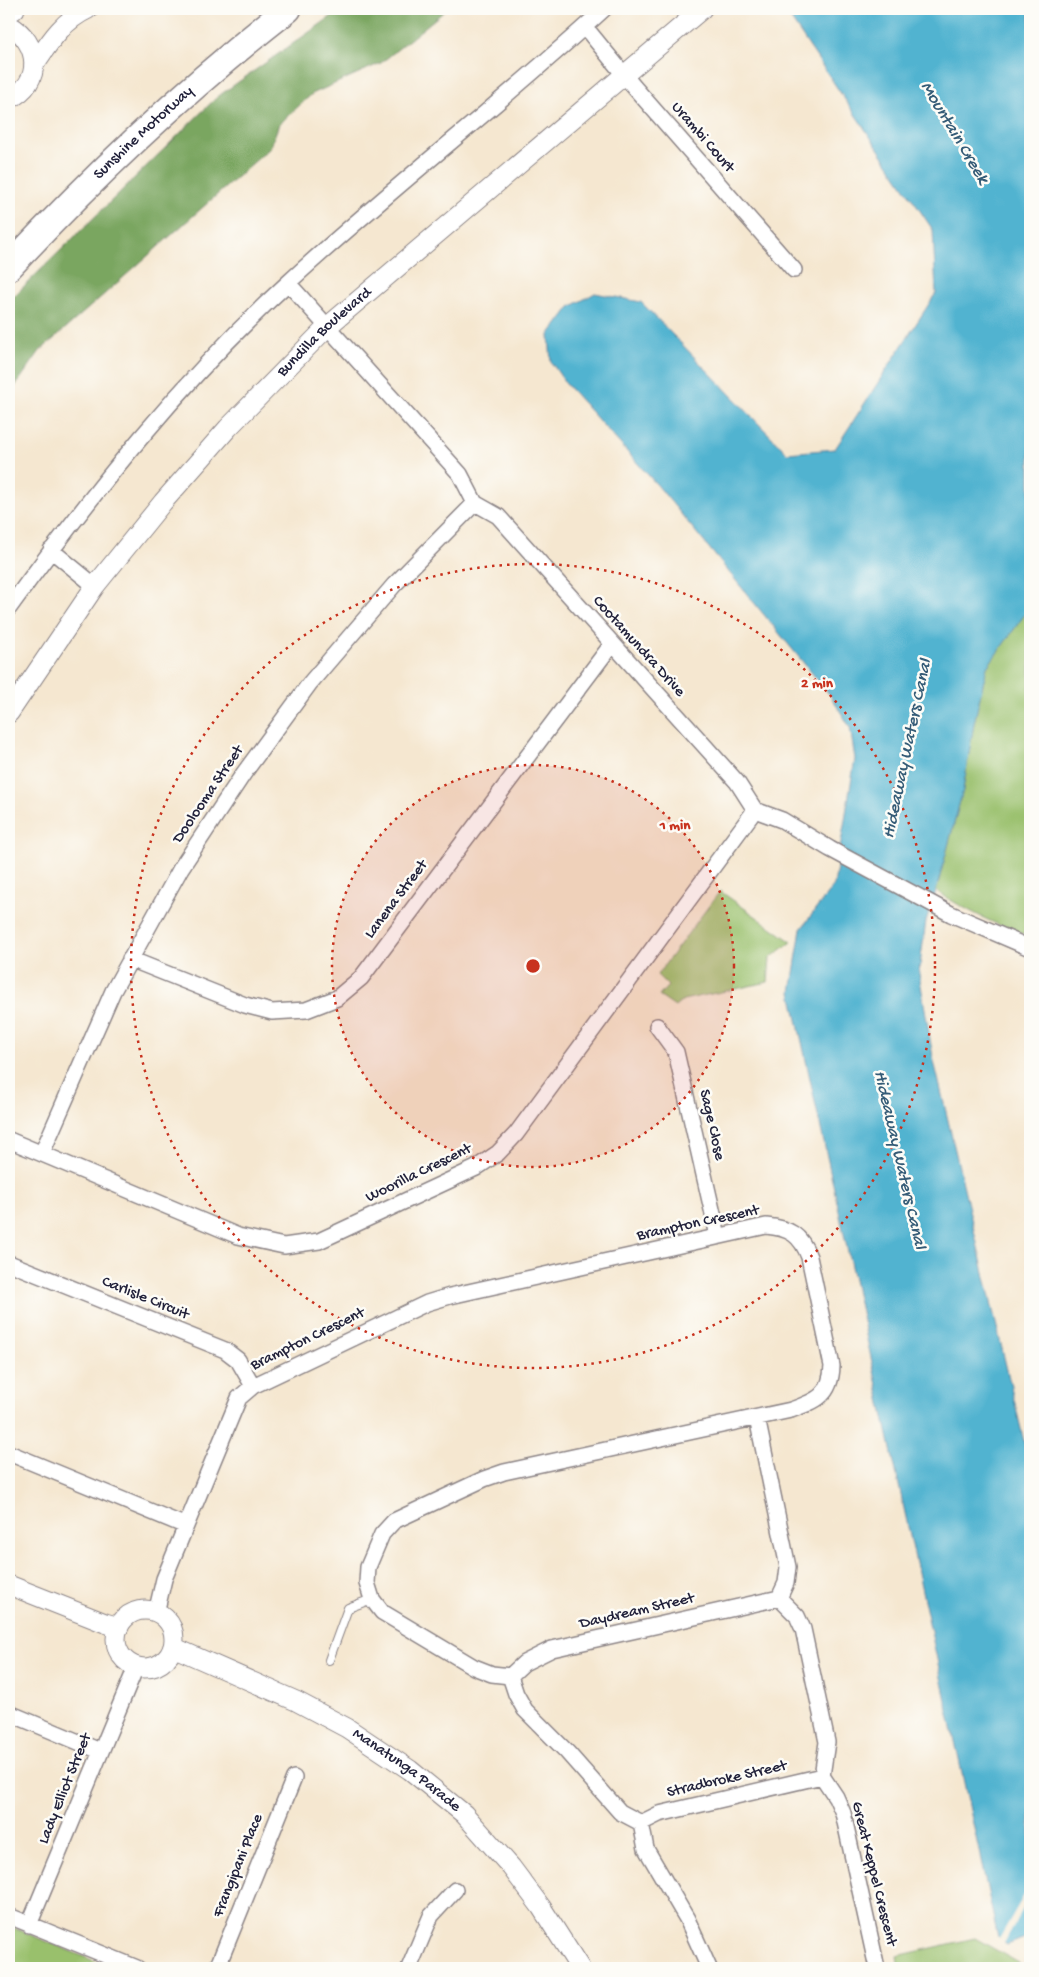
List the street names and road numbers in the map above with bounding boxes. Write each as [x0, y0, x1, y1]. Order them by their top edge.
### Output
street label: Sunshine Motorway [90, 82, 198, 184]
street label: Urambi Court [666, 99, 739, 178]
street label: Bundilla Boulevard [273, 282, 377, 382]
street label: Cootamundra Drive [588, 592, 689, 702]
street label: Doolooma Street [169, 741, 250, 848]
street label: Lanena Street [361, 856, 434, 943]
street label: Sage Close [694, 1088, 729, 1163]
street label: Woorilla Crescent [363, 1140, 476, 1208]
street label: Brampton Crescent [634, 1201, 762, 1246]
street label: Carlisle Circuit [99, 1273, 193, 1326]
street label: Brampton Crescent [247, 1304, 369, 1376]
street label: Daydream Street [577, 1589, 698, 1635]
street label: Manatunga Parade [348, 1725, 465, 1817]
street label: Lady Elliot Street [35, 1730, 97, 1847]
street label: Stradbroke Street [665, 1757, 790, 1803]
street label: Great Keppel Crescent [846, 1800, 900, 1949]
street label: Frangipani Place [209, 1811, 269, 1921]

